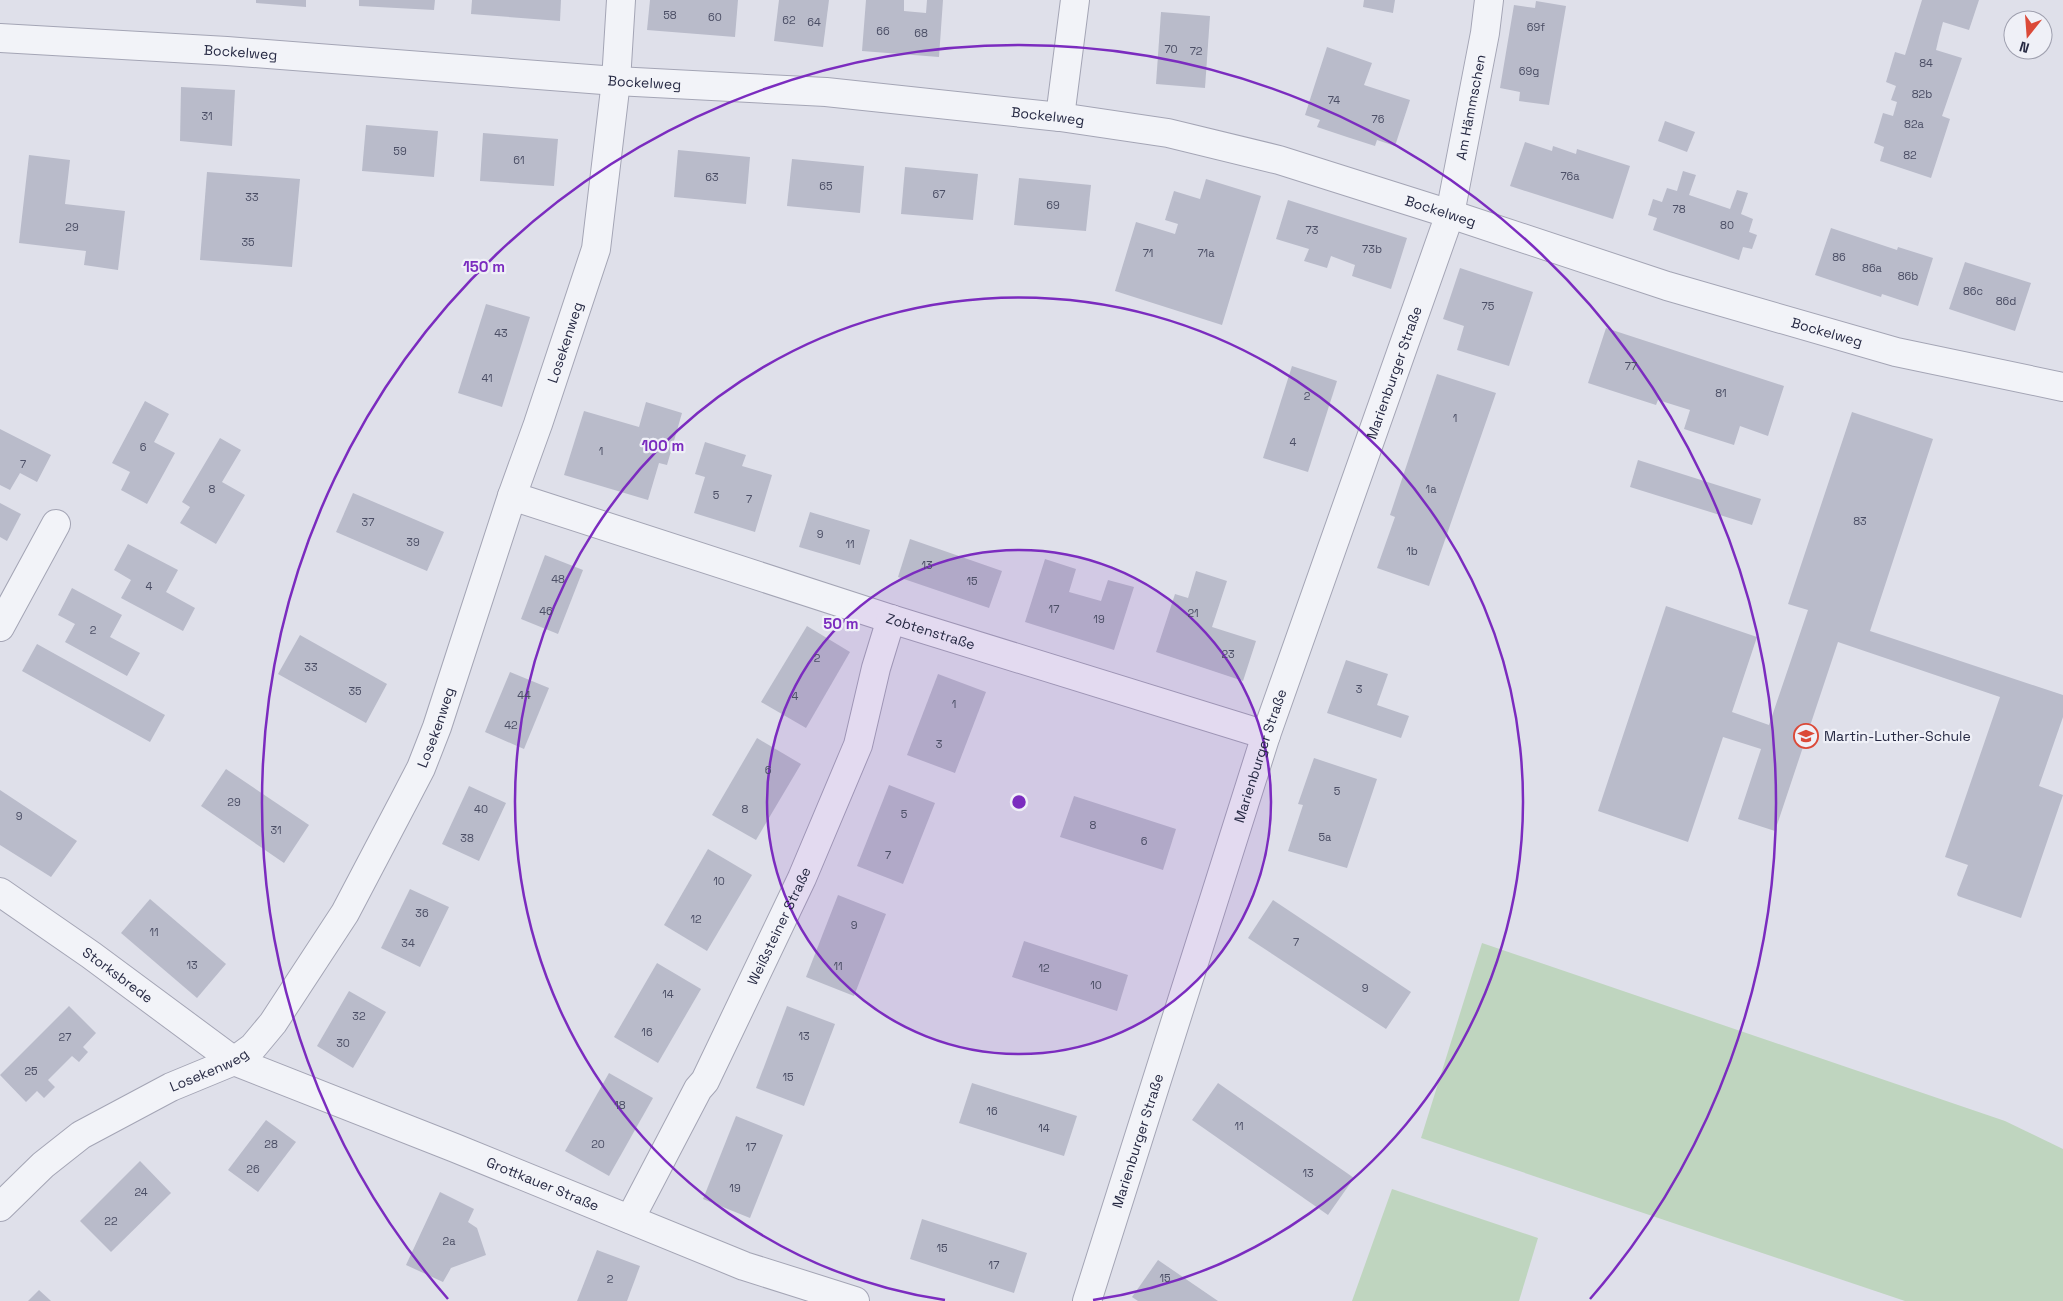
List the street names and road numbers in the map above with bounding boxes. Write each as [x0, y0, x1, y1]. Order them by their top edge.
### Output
street label: Bockelweg [203, 41, 278, 64]
street label: Am Hämmschen [1452, 53, 1490, 161]
street label: Bockelweg [607, 71, 682, 93]
street label: Bockelweg [1010, 103, 1086, 130]
street label: Bockelweg [1403, 191, 1478, 231]
street label: Losekenweg [543, 300, 587, 385]
street label: Marienburger Straße [1362, 304, 1426, 442]
street label: Bockelweg [1789, 313, 1865, 351]
street label: Zobtenstraße [884, 609, 977, 654]
street label: Losekenweg [413, 685, 458, 770]
street label: Marienburger Straße [1230, 686, 1291, 825]
street label: Weißsteiner Straße [743, 864, 815, 988]
street label: Storksbrede [79, 943, 157, 1007]
street label: Losekenweg [167, 1045, 252, 1096]
street label: Marienburger Straße [1108, 1071, 1167, 1210]
street label: Grottkauer Straße [484, 1153, 602, 1215]

